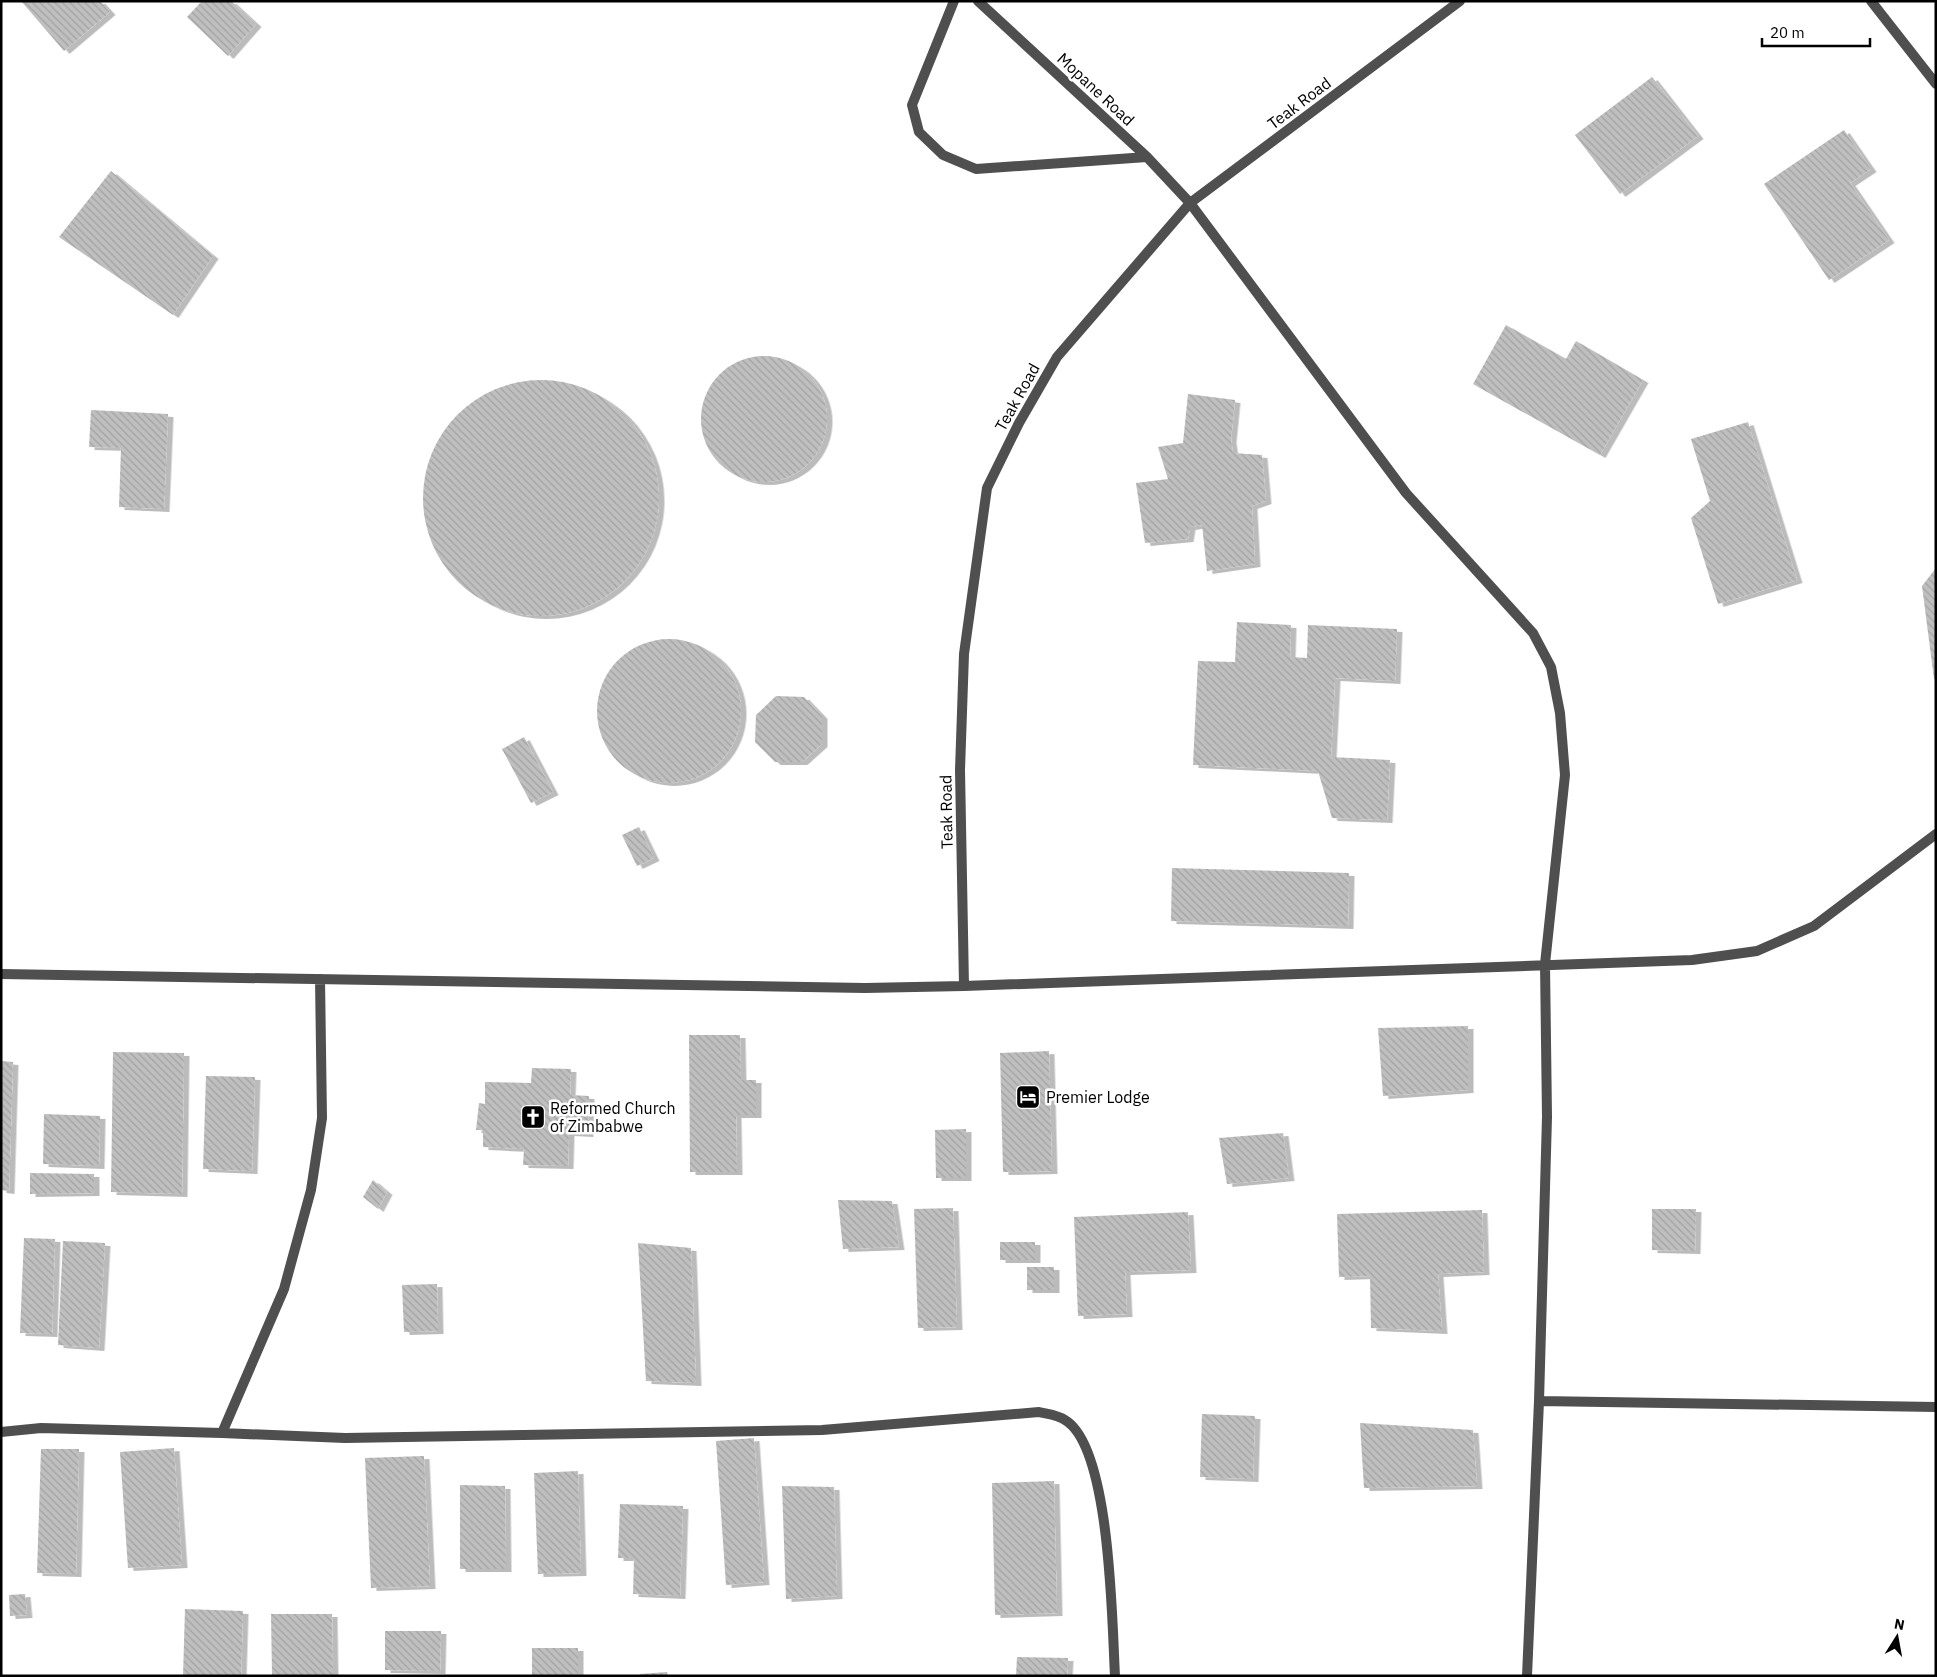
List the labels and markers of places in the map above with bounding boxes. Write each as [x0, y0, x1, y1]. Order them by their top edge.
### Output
hotel icon: Premier Lodge [1015, 1084, 1041, 1110]
place label: Premier Lodge [1046, 1087, 1150, 1107]
place label: Reformed Church of Zimbabwe [550, 1098, 676, 1136]
church icon: Reformed Church of Zimbabwe [520, 1104, 546, 1130]

